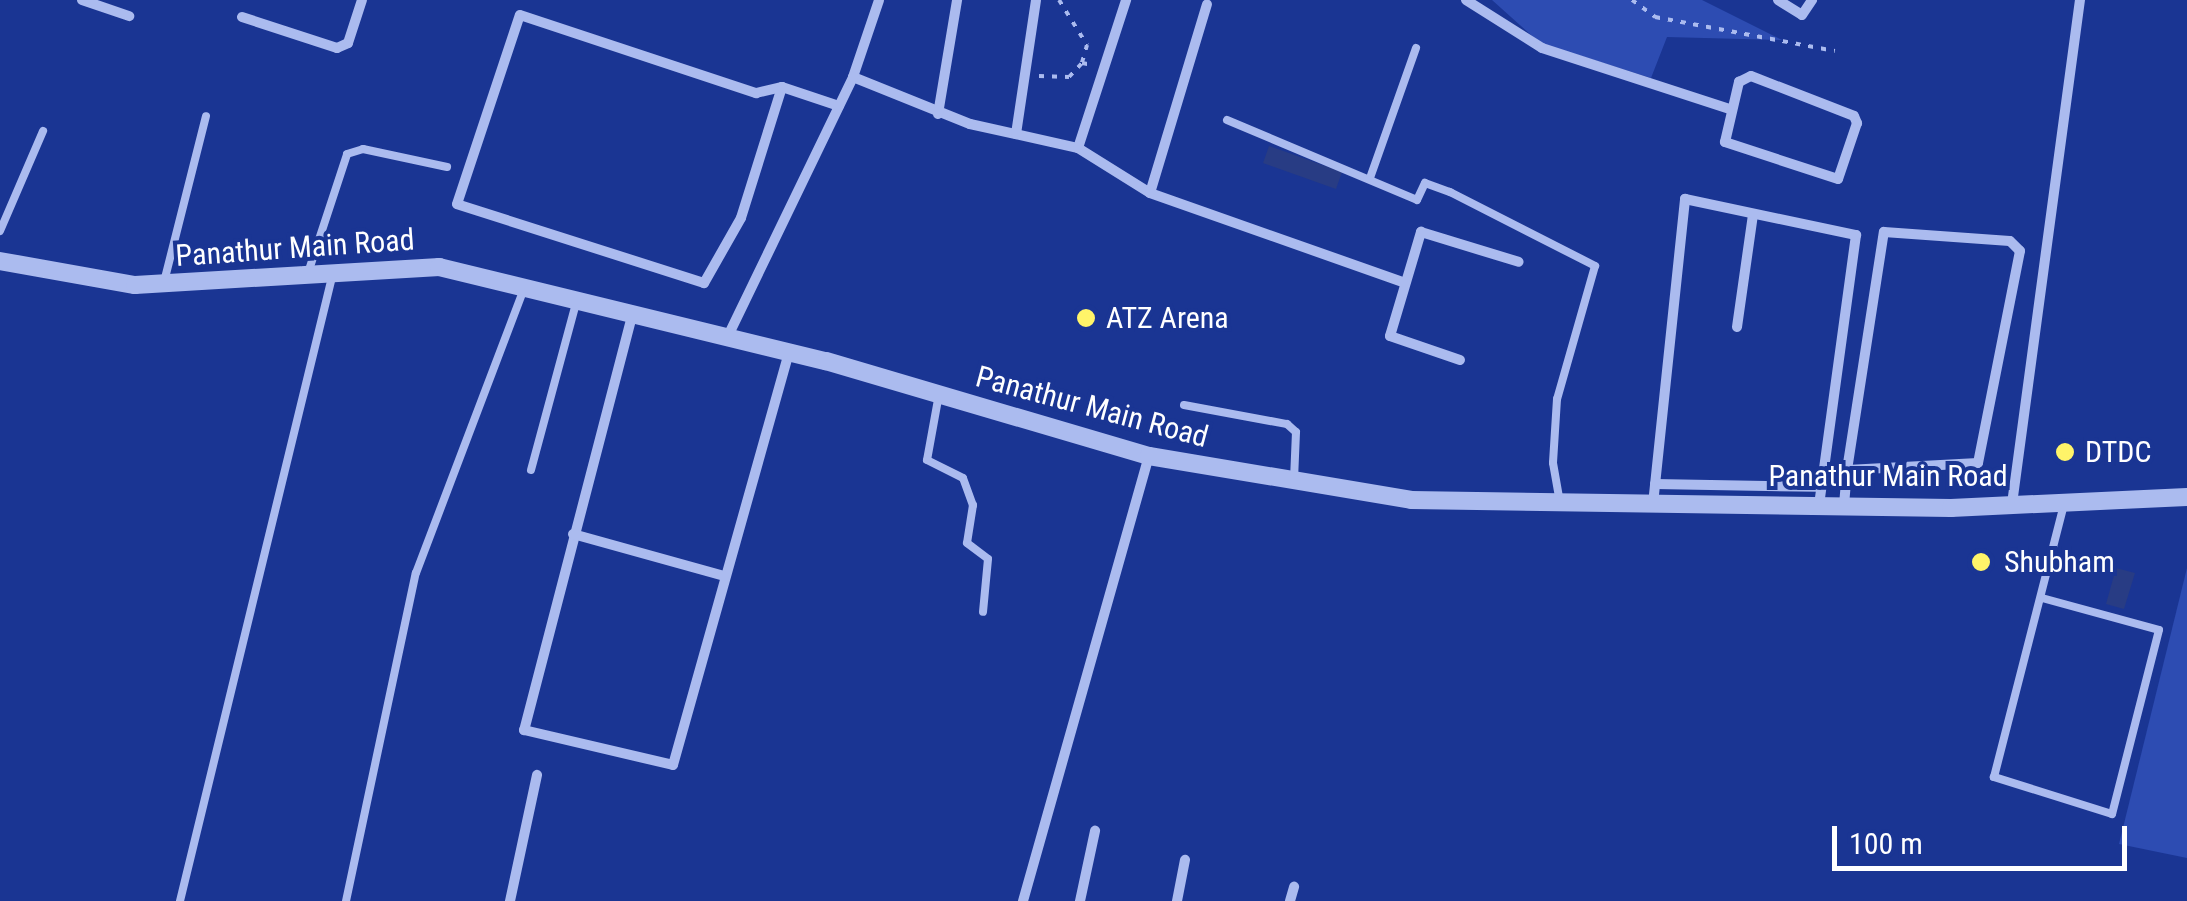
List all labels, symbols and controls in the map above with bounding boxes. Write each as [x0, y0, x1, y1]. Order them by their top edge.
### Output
street label: Panathur Main Road [174, 222, 416, 274]
place label: ATZ Arena [1106, 300, 1229, 336]
marker: ATZ Arena [1075, 307, 1097, 329]
street label: Panathur Main Road [972, 359, 1212, 455]
place label: DTDC [2085, 434, 2151, 470]
marker: DTDC [2054, 441, 2076, 463]
street label: Panathur Main Road [1768, 458, 2008, 494]
place label: Shubham [2004, 544, 2115, 580]
marker: Shubham [1968, 549, 1994, 575]
scale bar [1837, 806, 2132, 868]
text: 100 m [1849, 826, 1923, 861]

